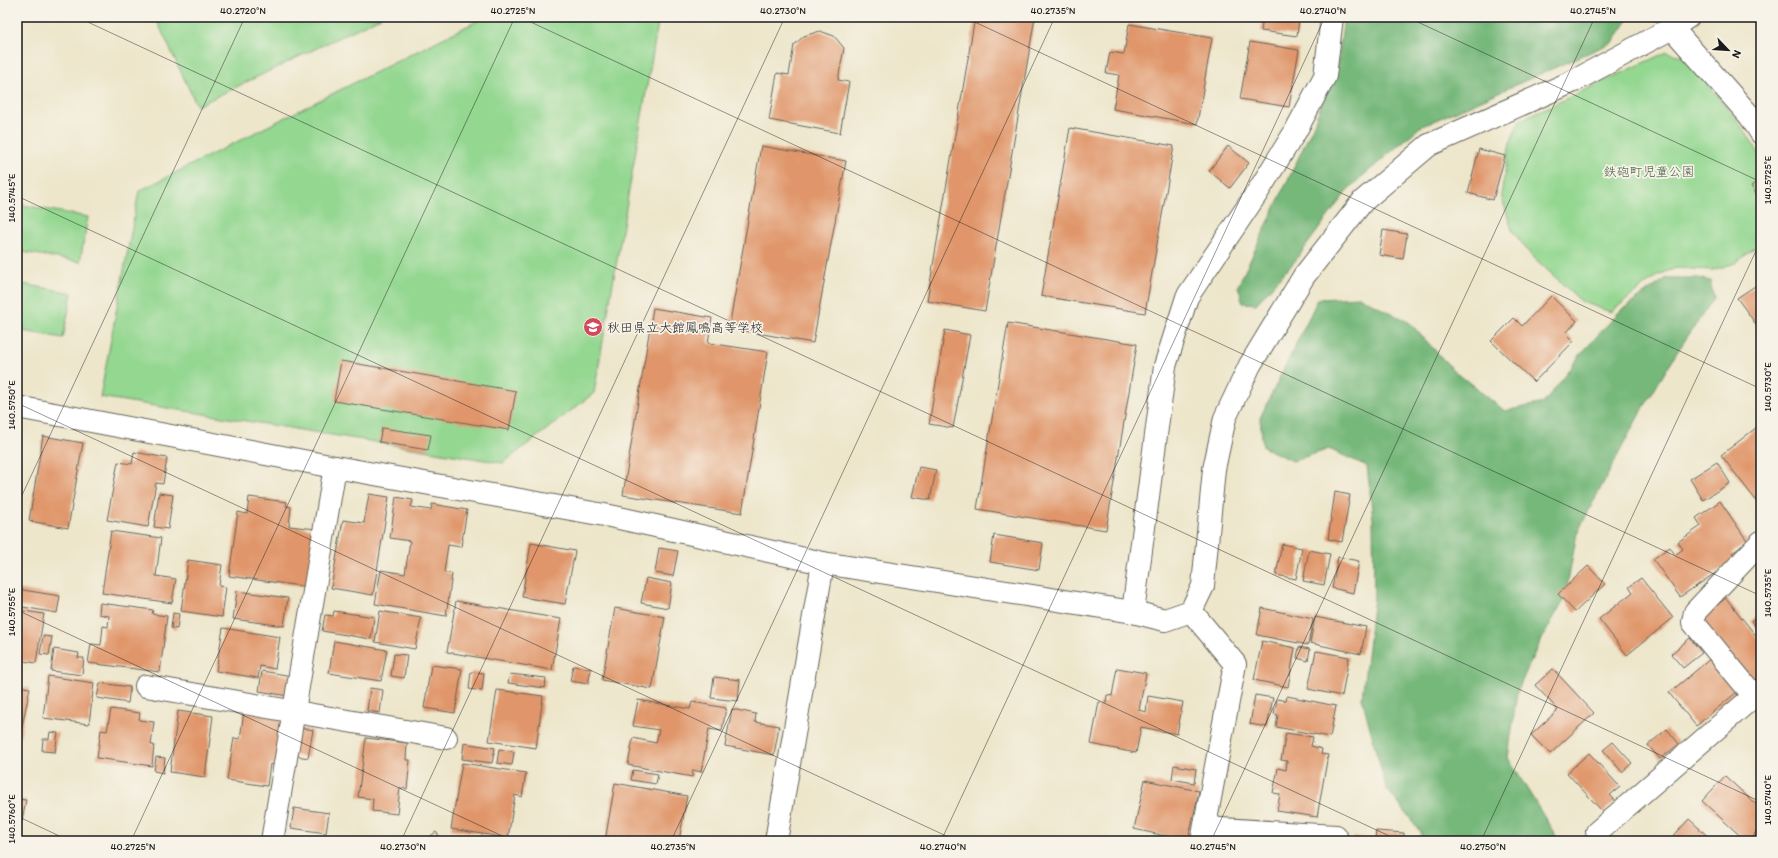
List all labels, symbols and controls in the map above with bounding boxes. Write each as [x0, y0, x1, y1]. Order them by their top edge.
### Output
text: 40.2720°N [220, 4, 266, 17]
text: 40.2725°N [490, 4, 536, 17]
text: 40.2730°N [760, 4, 806, 17]
text: 40.2735°N [1030, 4, 1076, 17]
text: 40.2740°N [1300, 4, 1347, 17]
text: 40.2745°N [1570, 4, 1616, 17]
north arrow [1708, 30, 1748, 70]
text: N [1729, 48, 1744, 60]
text: 140.5725°E [1761, 155, 1774, 204]
park label: 鉄砲町児童公園 [1603, 164, 1695, 179]
text: 140.5745°E [5, 173, 18, 223]
school or university icon: 秋田県立大館鳳鳴高等学校 [582, 316, 604, 338]
place label: 秋田県立大館鳳鳴高等学校 [607, 320, 763, 335]
text: 140.5730°E [1761, 362, 1774, 412]
text: 140.5750°E [5, 380, 18, 430]
text: 140.5735°E [1761, 568, 1774, 617]
text: 140.5755°E [5, 587, 18, 636]
text: 140.5740°E [1761, 774, 1774, 825]
text: 140.5760°E [5, 794, 18, 844]
text: 40.2725°N [110, 840, 156, 853]
text: 40.2730°N [380, 840, 426, 853]
text: 40.2735°N [650, 840, 696, 853]
text: 40.2740°N [920, 840, 967, 853]
text: 40.2745°N [1190, 840, 1236, 853]
text: 40.2750°N [1460, 840, 1506, 853]

